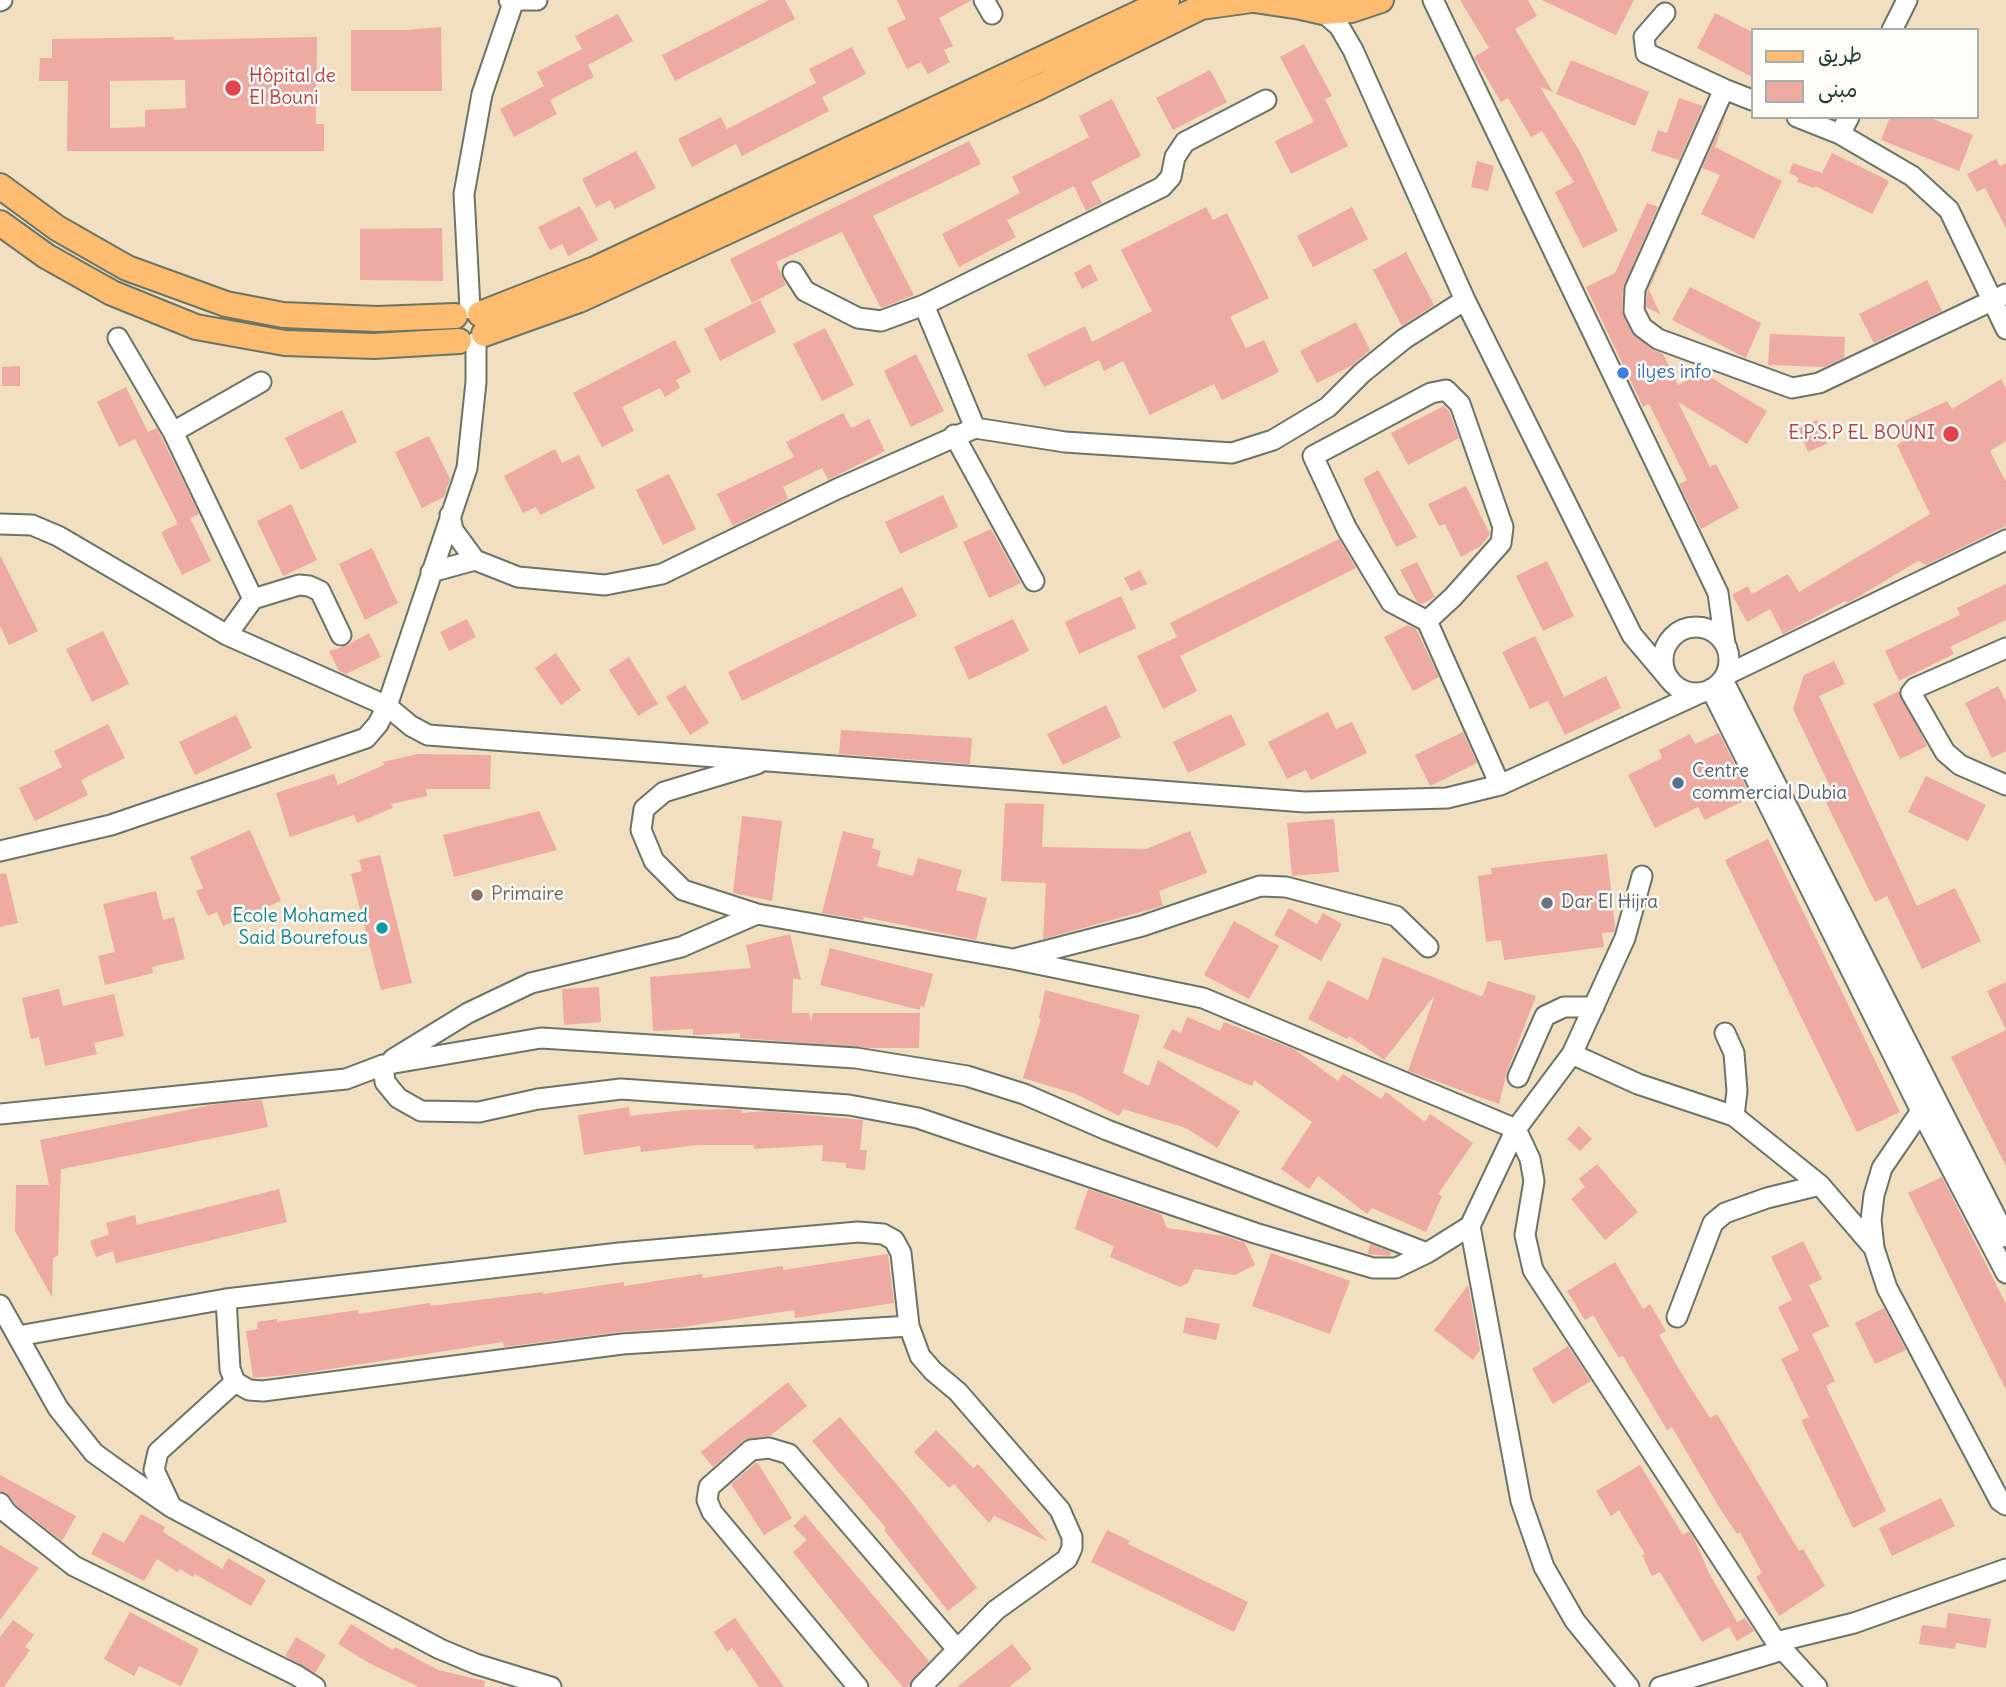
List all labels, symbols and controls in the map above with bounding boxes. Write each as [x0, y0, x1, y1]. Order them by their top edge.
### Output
legend [1750, 28, 1978, 119]
text: طريق [1818, 41, 1862, 68]
place label: Hôpital de El Bouni [249, 66, 336, 110]
text: مبنى [1818, 76, 1857, 103]
marker: Hôpital de El Bouni [223, 78, 243, 98]
place label: ilyes info [1637, 362, 1712, 384]
marker: ilyes info [1615, 365, 1631, 381]
place label: E.P.S.P EL BOUNI [1788, 423, 1935, 445]
marker: E.P.S.P EL BOUNI [1941, 424, 1961, 444]
place label: Centre commercial Dubia [1692, 761, 1847, 805]
marker: Centre commercial Dubia [1670, 775, 1686, 791]
place label: Primaire [491, 884, 564, 906]
marker: Primaire [469, 887, 485, 903]
place label: Dar El Hijra [1561, 892, 1658, 914]
marker: Dar El Hijra [1539, 895, 1555, 911]
place label: Ecole Mohamed Said Bourefous [232, 906, 368, 950]
marker: Ecole Mohamed Said Bourefous [374, 920, 390, 936]

